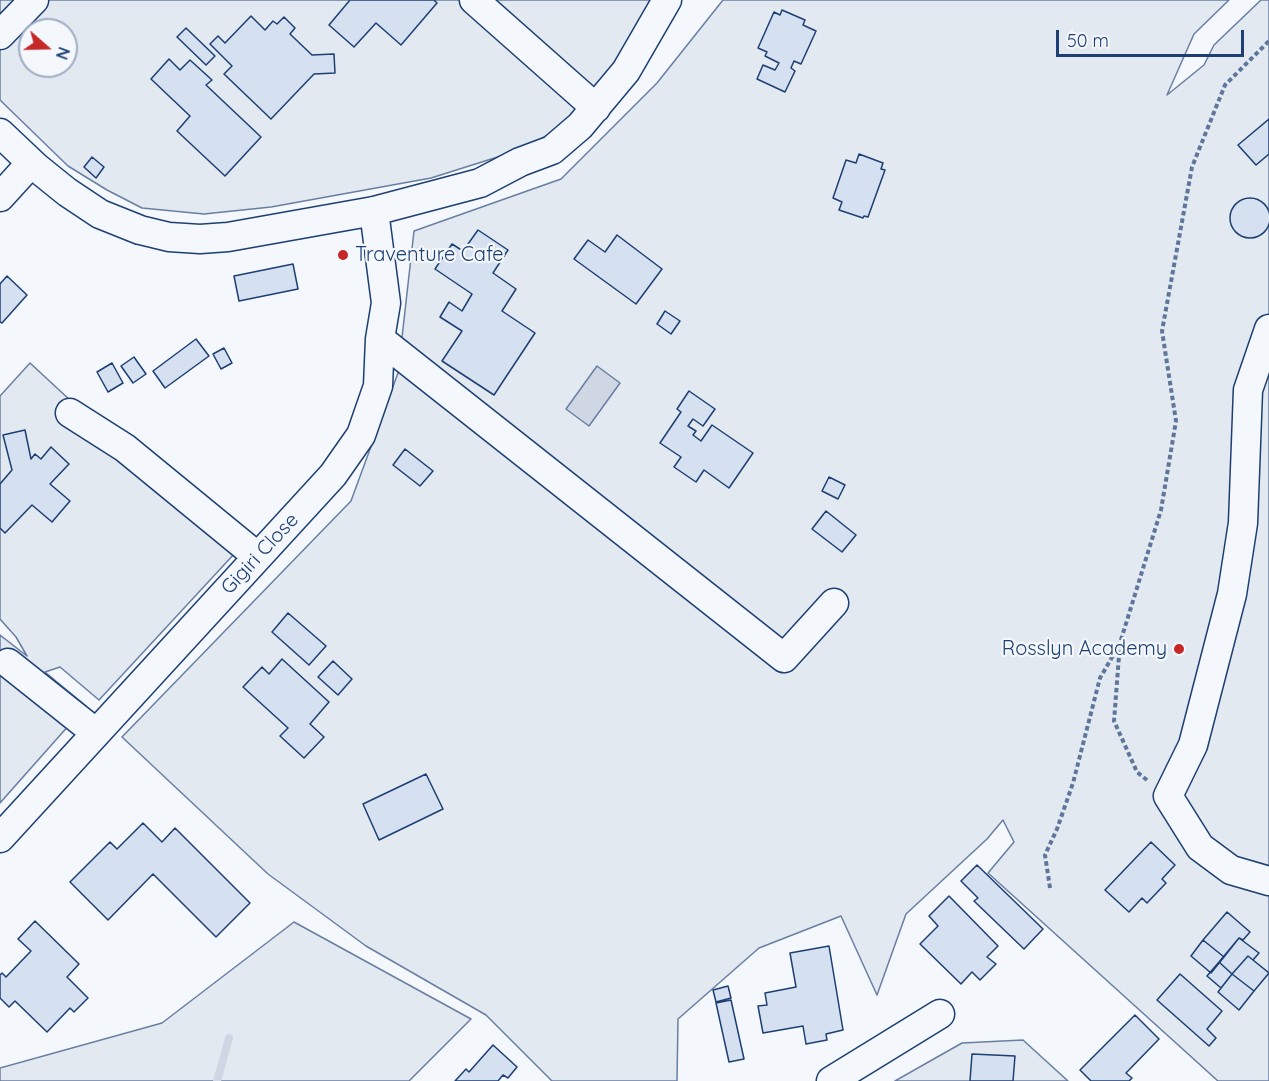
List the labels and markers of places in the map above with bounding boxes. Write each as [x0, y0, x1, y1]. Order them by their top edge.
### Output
place label: Traventure Cafe [355, 243, 504, 267]
marker: Traventure Cafe [336, 248, 350, 262]
place label: Rosslyn Academy [1002, 637, 1167, 661]
marker: Rosslyn Academy [1172, 642, 1186, 656]

